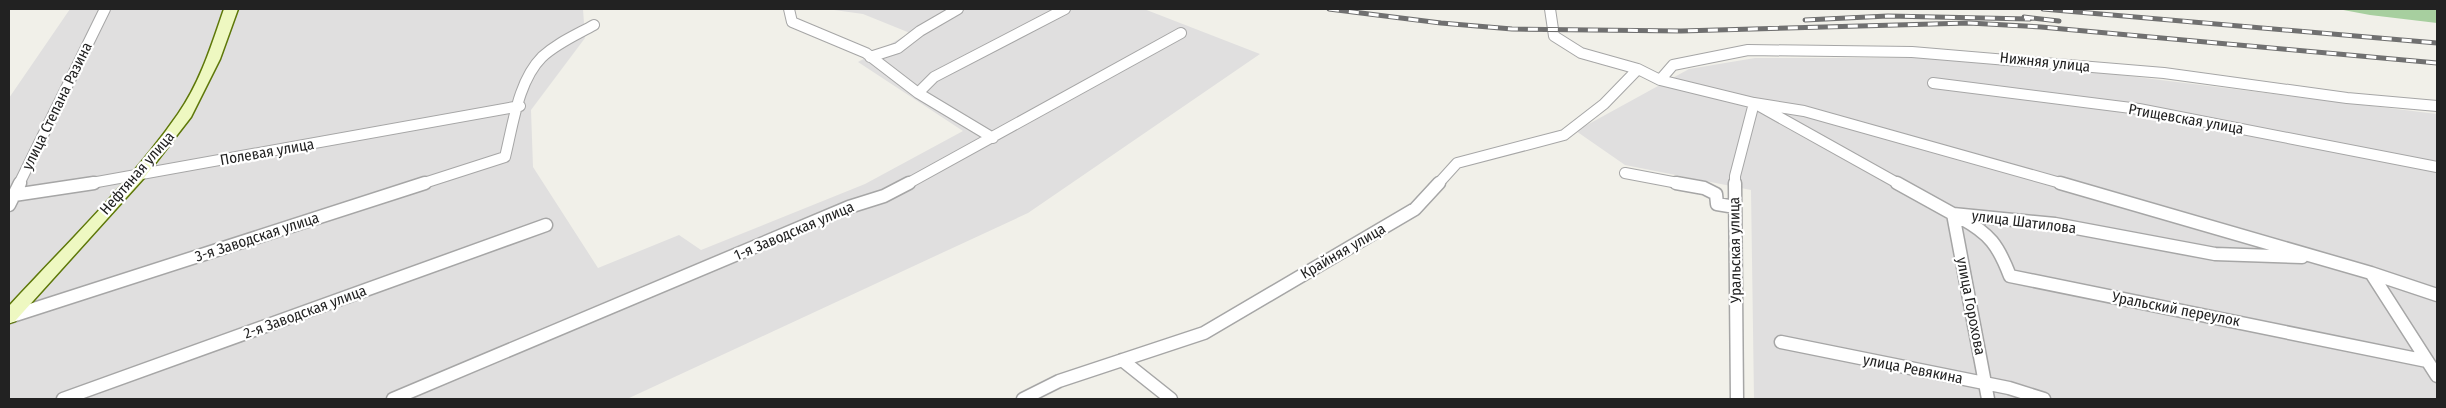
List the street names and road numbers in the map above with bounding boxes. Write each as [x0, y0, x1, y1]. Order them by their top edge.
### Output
street label: улица Степана Разина [18, 39, 96, 173]
street label: Нижняя улица [1999, 48, 2091, 76]
street label: Ртищевская улица [2127, 100, 2245, 138]
street label: Нефтяная улица [96, 128, 178, 218]
street label: Полевая улица [219, 135, 315, 169]
street label: Уральская улица [1725, 197, 1745, 304]
street label: 1-я Заводская улица [731, 198, 857, 264]
street label: улица Шатилова [1971, 207, 2077, 237]
street label: 3-я Заводская улица [193, 208, 321, 266]
street label: Крайняя улица [1297, 219, 1389, 283]
street label: улица Горохова [1953, 256, 1989, 356]
street label: 2-я Заводская улица [241, 281, 369, 343]
street label: Уральский переулок [2109, 288, 2242, 330]
street label: улица Ревякина [1862, 351, 1964, 387]

